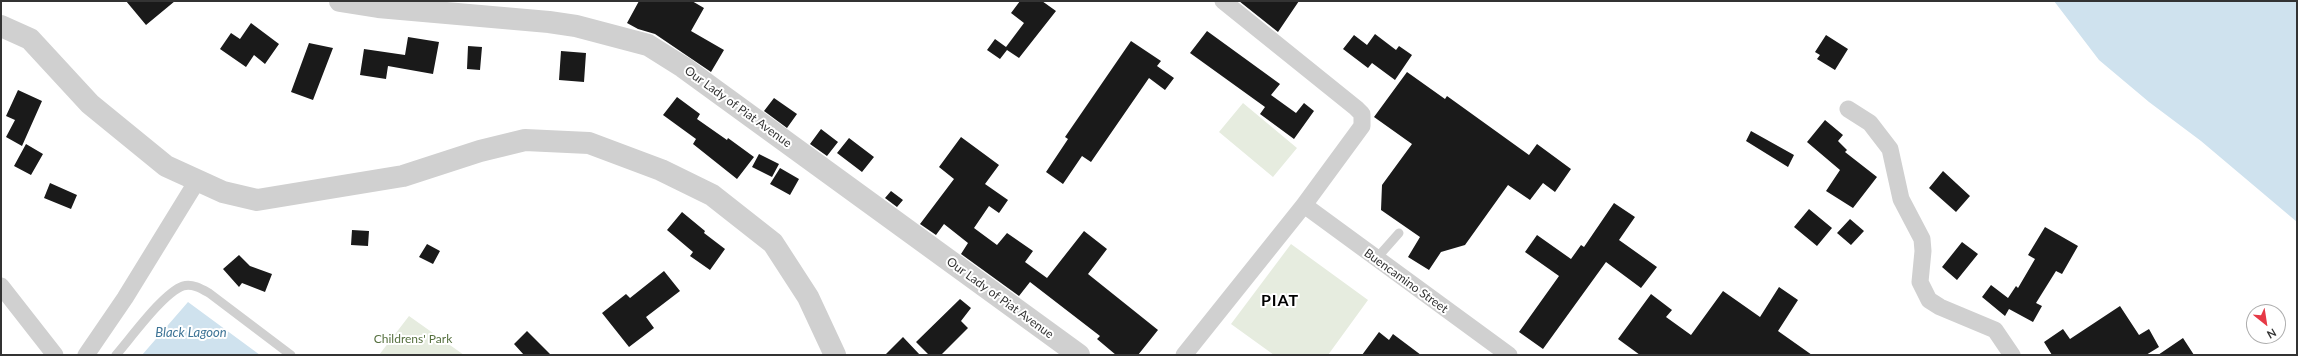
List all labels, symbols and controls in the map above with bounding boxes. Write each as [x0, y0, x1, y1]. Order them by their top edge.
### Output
street label: Our Lady of Piat Avenue [682, 63, 794, 151]
street label: Buencamino Street [1361, 246, 1451, 316]
street label: Our Lady of Piat Avenue [944, 254, 1056, 342]
district label: PIAT [1261, 291, 1299, 311]
north arrow [2246, 304, 2286, 344]
water label: Black Lagoon [155, 325, 227, 341]
text: N [2265, 326, 2279, 342]
park label: Childrens' Park [374, 332, 452, 346]

